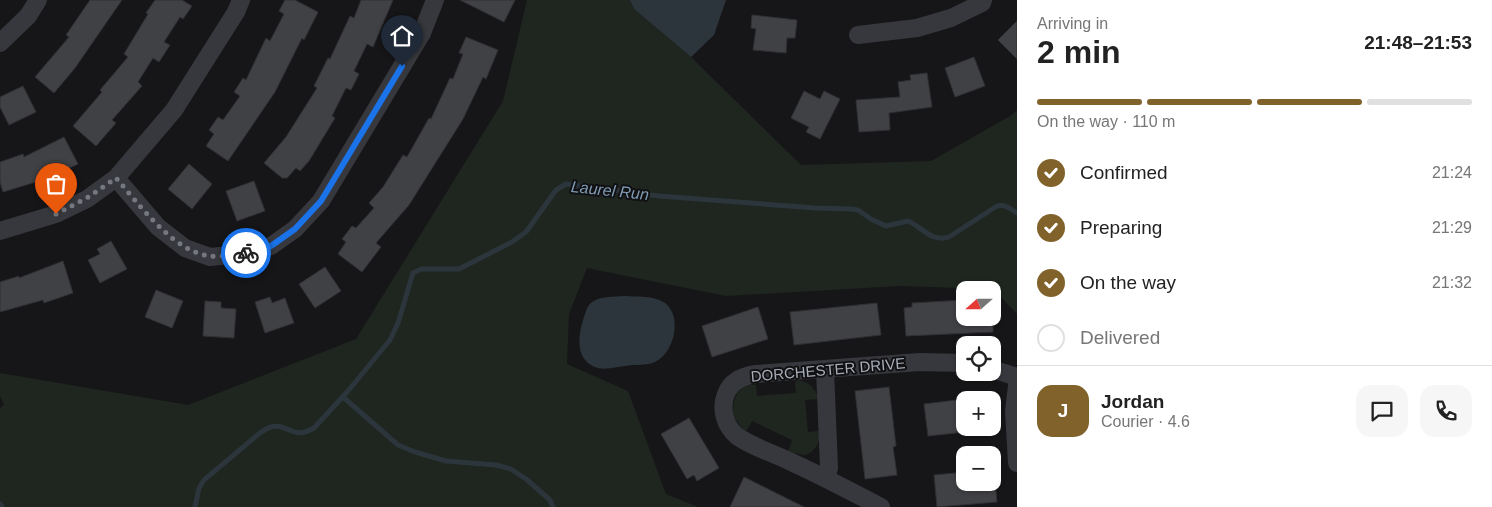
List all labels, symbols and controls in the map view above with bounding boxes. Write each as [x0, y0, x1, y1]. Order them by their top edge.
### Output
pin [381, 15, 423, 66]
text: Arriving in [1037, 15, 1108, 32]
icon: home [388, 22, 416, 50]
text: 21:48–21:53 [1364, 32, 1472, 53]
text: 2 min [1037, 34, 1121, 70]
text: On the way · 110 m [1037, 113, 1175, 130]
icon: check [1037, 159, 1065, 187]
text: Confirmed [1080, 162, 1168, 183]
pin [35, 163, 77, 214]
text: 21:24 [1432, 164, 1472, 181]
icon: bag [42, 170, 70, 198]
water label: Laurel Run [570, 178, 650, 203]
icon: check [1037, 214, 1065, 242]
text: Preparing [1080, 217, 1162, 238]
text: 21:29 [1432, 219, 1472, 236]
courier [221, 228, 271, 278]
icon: bike [232, 239, 260, 267]
icon: check [1037, 269, 1065, 297]
text: On the way [1080, 272, 1176, 293]
text: 21:32 [1432, 274, 1472, 291]
north arrow [956, 281, 1001, 326]
map controls [956, 281, 1001, 491]
text: Delivered [1080, 327, 1160, 348]
button: locate [956, 336, 1001, 381]
street label: DORCHESTER DRIVE [750, 354, 906, 385]
button: chat [1356, 385, 1408, 437]
button: phone [1420, 385, 1472, 437]
button: + [956, 391, 1001, 436]
text: Jordan [1101, 391, 1164, 412]
text: J [1058, 400, 1068, 421]
text: Courier · 4.6 [1101, 413, 1190, 430]
button: − [956, 446, 1001, 491]

